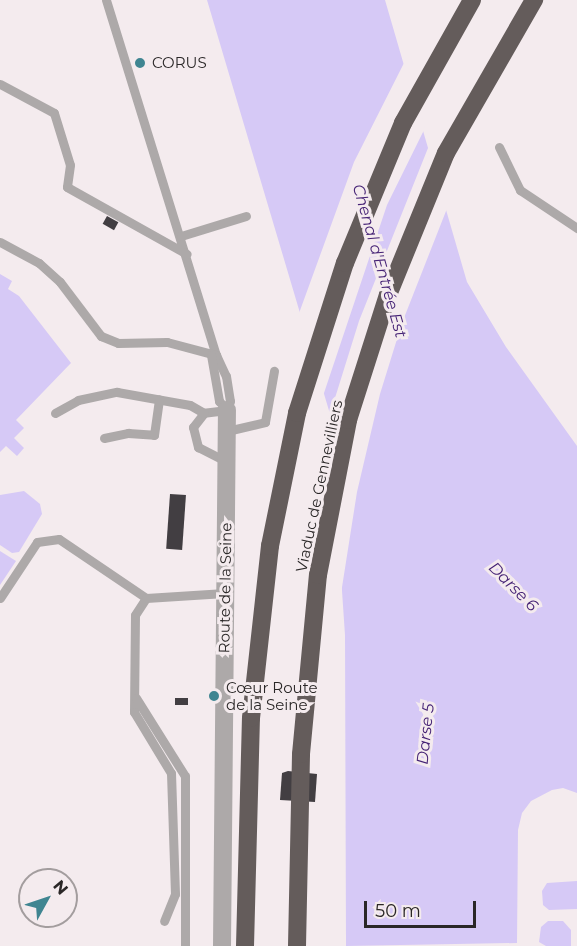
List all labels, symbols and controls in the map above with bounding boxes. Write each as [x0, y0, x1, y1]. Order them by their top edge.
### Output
place label: CORUS [152, 54, 207, 72]
marker: CORUS [133, 56, 147, 70]
water label: Chenal d'Entrée Est [348, 182, 410, 340]
street label: Viaduc de Gennevilliers [292, 398, 346, 574]
street label: Route de la Seine [215, 523, 235, 653]
water label: Darse 6 [484, 558, 542, 616]
place label: Cœur Route de la Seine [226, 678, 318, 713]
marker: Cœur Route de la Seine [207, 689, 221, 703]
water label: Darse 5 [413, 703, 439, 765]
north arrow [18, 868, 78, 928]
text: N [49, 876, 72, 898]
scale bar [367, 889, 480, 927]
text: 50 m [375, 900, 421, 922]

